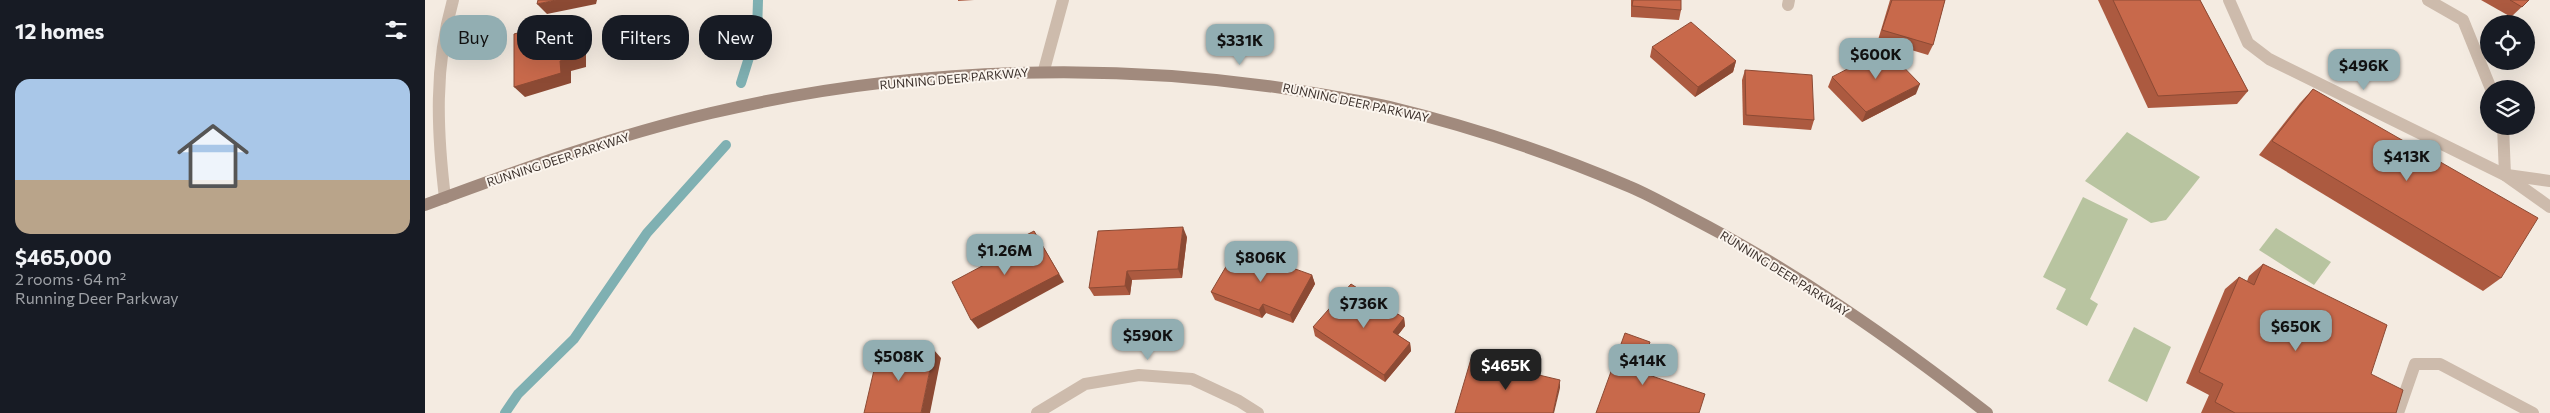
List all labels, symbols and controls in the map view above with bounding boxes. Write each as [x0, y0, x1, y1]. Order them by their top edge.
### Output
chip: Buy [440, 15, 507, 60]
chip: Rent [517, 15, 592, 60]
chip: Filters [602, 15, 689, 60]
chip: New [699, 15, 772, 60]
map controls [2480, 15, 2535, 135]
button: locate [2480, 15, 2535, 70]
icon: filters [382, 16, 410, 44]
text: 12 homes [15, 18, 104, 43]
pin: $331K [1205, 23, 1275, 66]
text: $331K [1217, 30, 1263, 49]
pin: $600K [1841, 38, 1911, 80]
text: $600K [1850, 44, 1902, 63]
pin: $496K [2329, 48, 2399, 91]
text: $496K [2339, 55, 2389, 74]
street label: RUNNING DEER PARKWAY [879, 65, 1029, 91]
street label: RUNNING DEER PARKWAY [1282, 80, 1431, 124]
button: layers [2480, 80, 2535, 135]
icon: home [168, 111, 258, 201]
street label: RUNNING DEER PARKWAY [485, 129, 631, 189]
pin: $413K [2372, 140, 2442, 182]
text: $413K [2384, 146, 2430, 165]
street label: RUNNING DEER PARKWAY [1718, 228, 1852, 319]
pin: $1.26M [964, 234, 1046, 276]
text: $1.26M [978, 240, 1032, 259]
pin: $806K [1226, 240, 1296, 283]
text: $465,000 [15, 244, 112, 269]
text: $806K [1236, 247, 1286, 266]
text: 2 rooms · 64 m² [15, 269, 126, 288]
pin: $736K [1329, 286, 1399, 329]
text: Running Deer Parkway [15, 288, 179, 307]
text: $736K [1340, 293, 1388, 312]
pin: $650K [2261, 310, 2331, 352]
text: $650K [2271, 316, 2321, 335]
pin: $590K [1113, 318, 1183, 361]
text: $590K [1123, 325, 1173, 344]
pin: $508K [864, 340, 934, 382]
pin: $414K [1608, 344, 1678, 386]
text: $508K [874, 346, 924, 365]
pin: $465K [1471, 348, 1541, 391]
text: $414K [1620, 350, 1666, 369]
text: $465K [1481, 355, 1531, 374]

